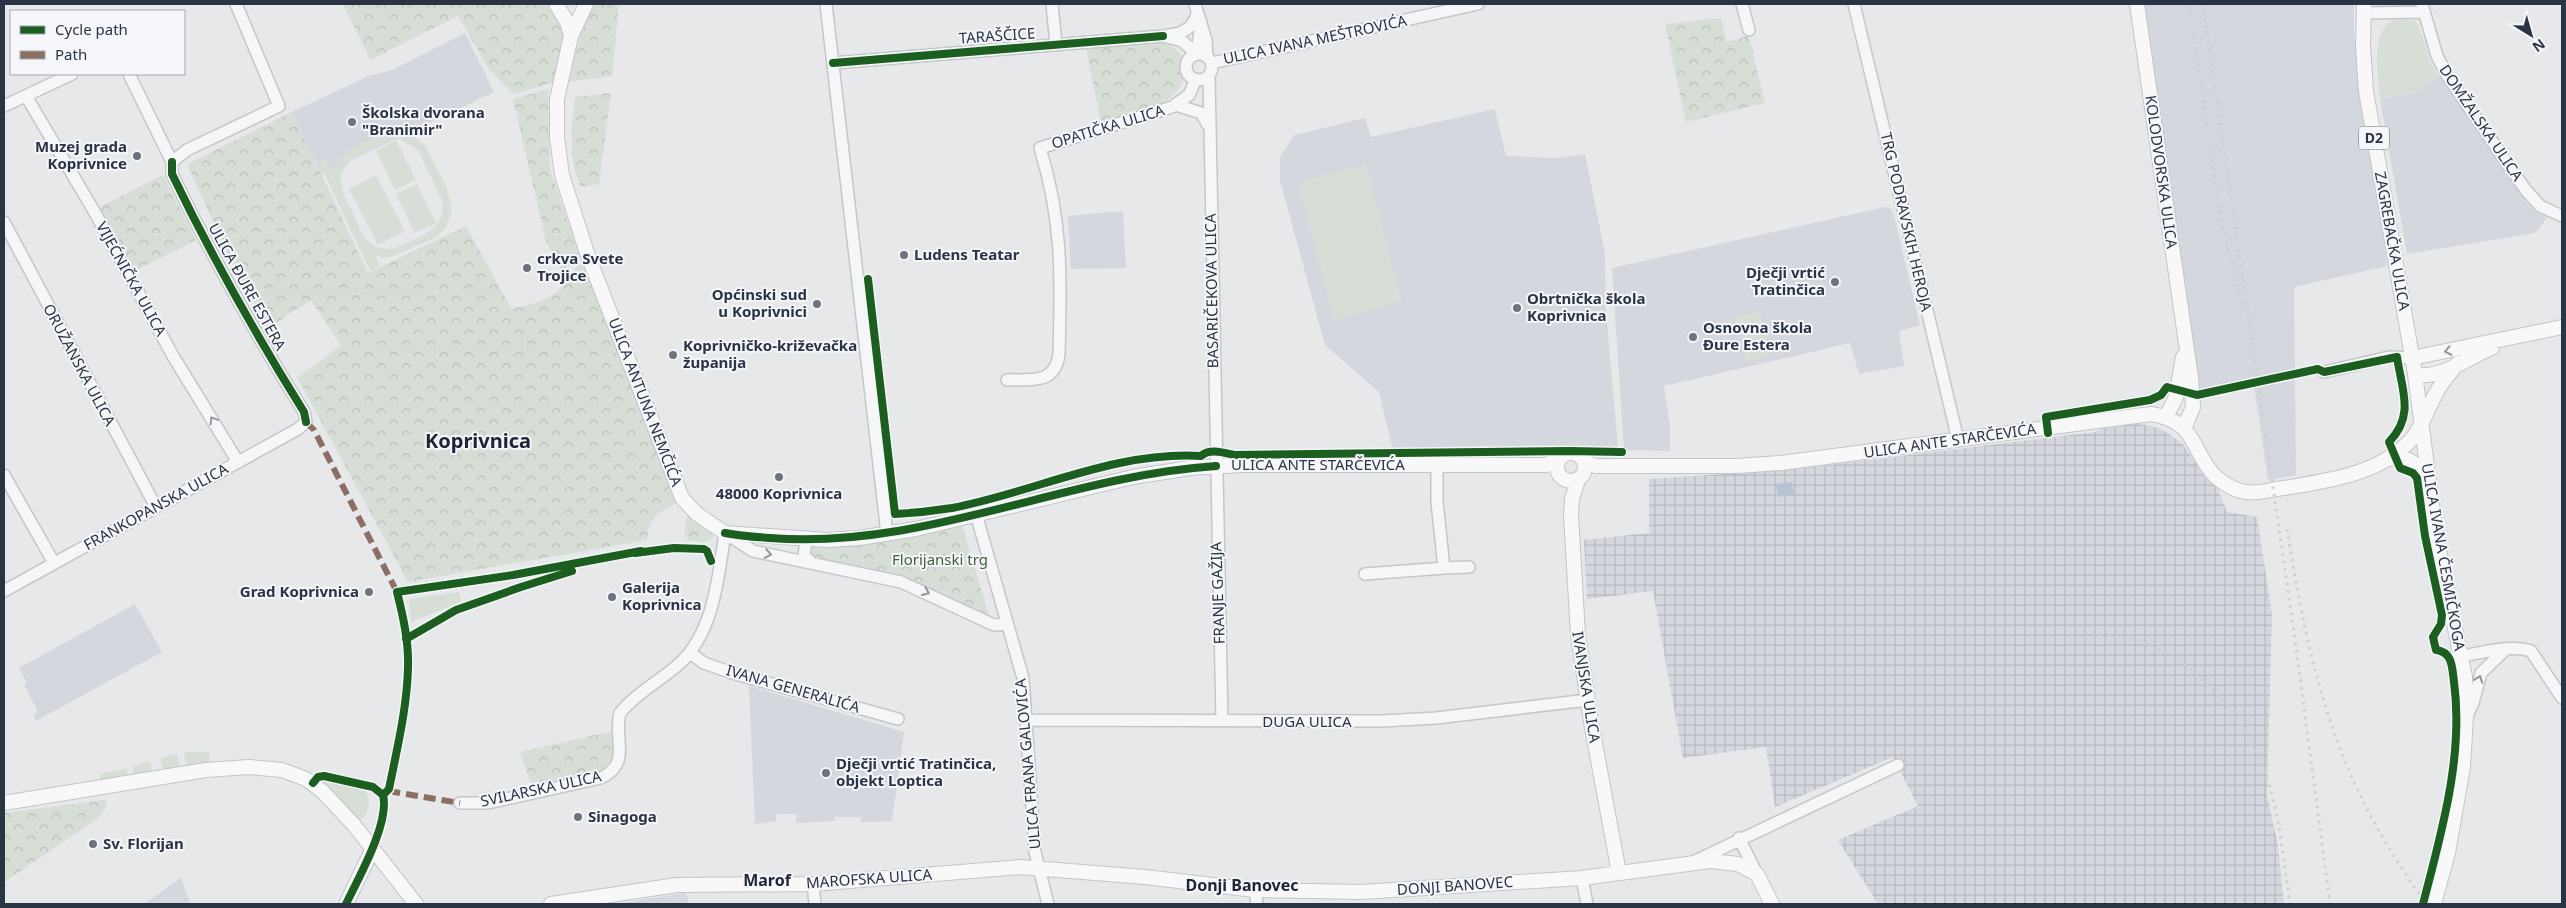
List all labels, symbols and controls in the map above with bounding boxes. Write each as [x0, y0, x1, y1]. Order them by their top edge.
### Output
legend [10, 10, 185, 75]
street label: ULICA IVANA MEŠTROVIĆA [1221, 10, 1409, 68]
north arrow [2506, 10, 2556, 60]
text: Cycle path [55, 19, 128, 39]
street label: TARAŠČICE [958, 22, 1036, 48]
text: N [2529, 35, 2549, 57]
text: Path [55, 44, 87, 64]
street label: DOMŽALSKA ULICA [2435, 60, 2528, 185]
street label: KOLODVORSKA ULICA [2141, 94, 2183, 250]
street label: OPATIČKA ULICA [1049, 99, 1167, 153]
place label: Školska dvorana "Branimir" [362, 102, 485, 139]
marker: Školska dvorana "Branimir" [346, 116, 358, 128]
road number: D2 [2359, 126, 2389, 150]
street label: TRG PODRAVSKIH HEROJA [1877, 130, 1937, 314]
place label: Muzej grada Koprivnice [35, 136, 127, 173]
marker: Muzej grada Koprivnice [131, 150, 143, 162]
street label: ZAGREBAČKA ULICA [2371, 170, 2415, 312]
street label: BASARIČEKOVA ULICA [1200, 213, 1222, 369]
street label: VIJEĆNIČKA ULICA [92, 218, 172, 340]
street label: ULICA ĐURE ESTERA [205, 219, 291, 354]
place label: Ludens Teatar [914, 244, 1020, 264]
place label: crkva Svete Trojice [537, 248, 623, 285]
marker: Ludens Teatar [898, 249, 910, 261]
marker: crkva Svete Trojice [521, 262, 533, 274]
place label: Dječji vrtić Tratinčica [1746, 262, 1825, 299]
marker: Dječji vrtić Tratinčica [1829, 276, 1841, 288]
place label: Općinski sud u Koprivnici [712, 284, 807, 321]
place label: Obrtnička škola Koprivnica [1527, 288, 1645, 325]
marker: Općinski sud u Koprivnici [811, 298, 823, 310]
street label: ORUŽANSKA ULICA [39, 300, 121, 429]
marker: Obrtnička škola Koprivnica [1511, 302, 1523, 314]
street label: ULICA ANTUNA NEMČIĆA [605, 314, 687, 489]
place label: Osnovna škola Đure Estera [1703, 317, 1812, 354]
marker: Osnovna škola Đure Estera [1687, 331, 1699, 343]
place label: Koprivničko-križevačka županija [683, 335, 857, 372]
one-way arrow [2444, 345, 2453, 355]
marker: Koprivničko-križevačka županija [667, 349, 679, 361]
one-way arrow [209, 417, 219, 426]
street label: ULICA ANTE STARČEVIĆA [1862, 418, 2038, 462]
district label: Koprivnica [425, 427, 531, 454]
street label: ULICA ANTE STARČEVIĆA [1231, 454, 1405, 474]
street label: FRANKOPANSKA ULICA [80, 458, 232, 554]
street label: ULICA IVANA ČESMIČKOGA [2418, 461, 2470, 653]
marker: 48000 Koprivnica [773, 471, 785, 483]
place label: 48000 Koprivnica [716, 483, 842, 503]
street label: FRANJE GAŽIJA [1205, 541, 1229, 645]
one-way arrow [764, 548, 773, 558]
park label: Florijanski trg [892, 549, 988, 569]
place label: Galerija Koprivnica [622, 577, 702, 614]
place label: Grad Koprivnica [240, 581, 359, 601]
marker: Grad Koprivnica [363, 586, 375, 598]
one-way arrow [921, 586, 930, 597]
marker: Galerija Koprivnica [606, 591, 618, 603]
street label: IVANJSKA ULICA [1568, 630, 1606, 744]
street label: IVANA GENERALIĆA [724, 659, 863, 717]
one-way arrow [2473, 675, 2483, 684]
street label: ULICA FRANA GALOVIĆA [1010, 678, 1044, 850]
street label: DUGA ULICA [1262, 711, 1352, 731]
place label: Dječji vrtić Tratinčica, objekt Loptica [836, 753, 996, 790]
street label: SVILARSKA ULICA [479, 765, 603, 811]
marker: Dječji vrtić Tratinčica, objekt Loptica [820, 767, 832, 779]
place label: Sinagoga [588, 806, 657, 826]
marker: Sinagoga [572, 811, 584, 823]
place label: Sv. Florijan [103, 833, 184, 853]
marker: Sv. Florijan [87, 838, 99, 850]
street label: MAROFSKA ULICA [805, 864, 933, 892]
district label: Marof [743, 869, 792, 891]
street label: DONJI BANOVEC [1396, 871, 1514, 899]
district label: Donji Banovec [1185, 874, 1299, 896]

